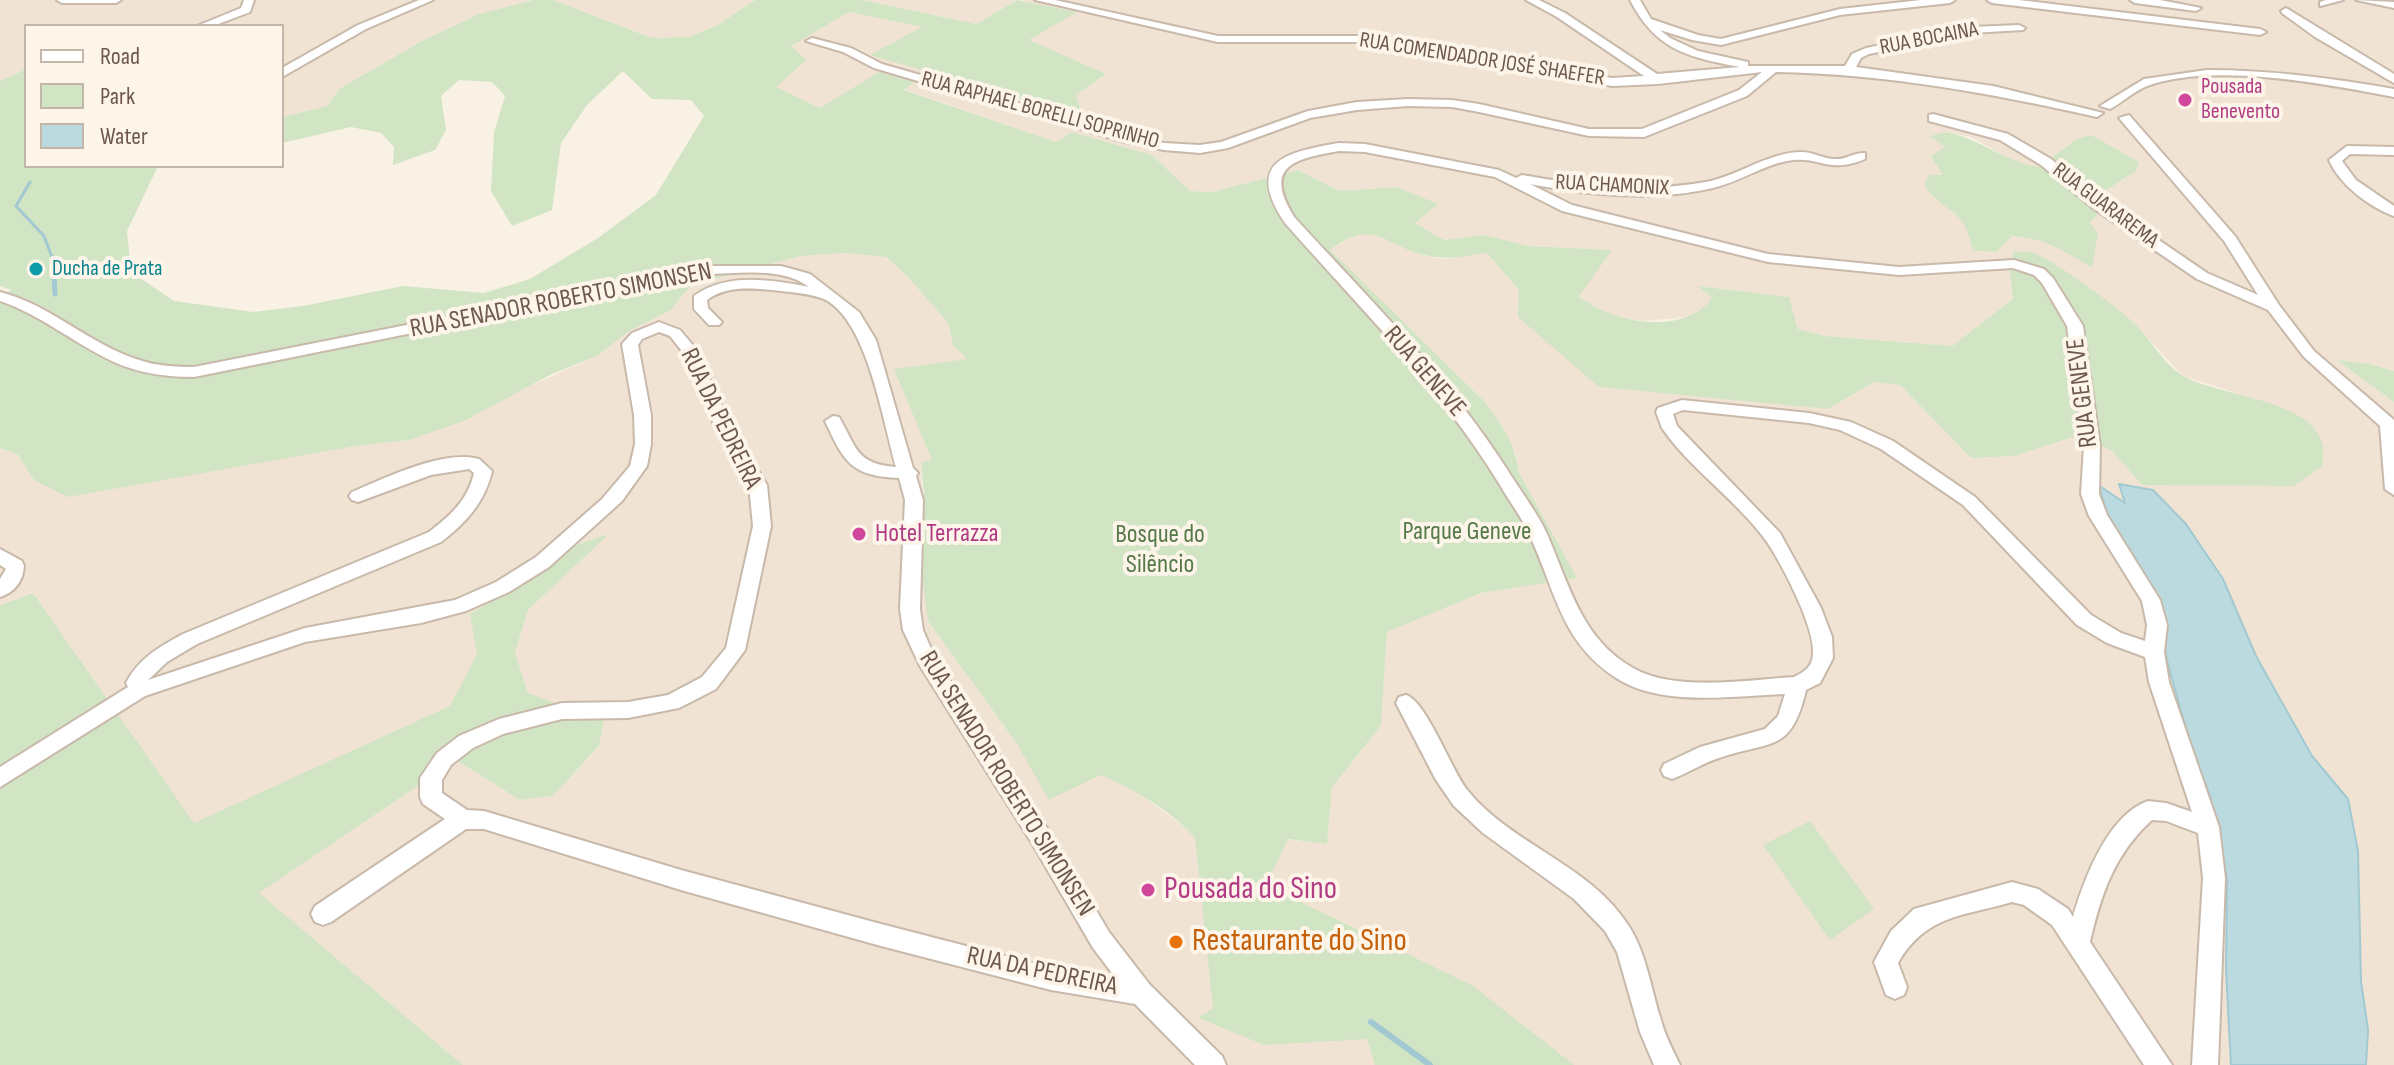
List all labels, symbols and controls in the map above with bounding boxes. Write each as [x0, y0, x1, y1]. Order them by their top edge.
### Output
street label: RUA BOCAINA [1878, 17, 1980, 61]
legend [24, 24, 284, 168]
street label: RUA COMENDADOR JOSÉ SHAEFER [1358, 28, 1606, 92]
text: Road [100, 42, 140, 71]
street label: RUA RAPHAEL BORELLI SOPRINHO [918, 67, 1162, 155]
place label: Pousada Benevento [2201, 74, 2280, 126]
text: Park [100, 82, 135, 111]
marker: Pousada Benevento [2176, 91, 2194, 109]
text: Water [100, 122, 148, 151]
street label: RUA GUARAREMA [2047, 158, 2163, 254]
street label: RUA CHAMONIX [1554, 170, 1670, 202]
place label: Ducha de Prata [52, 256, 163, 282]
street label: RUA SENADOR ROBERTO SIMONSEN [408, 256, 714, 346]
marker: Ducha de Prata [27, 260, 45, 278]
street label: RUA GENEVE [1376, 320, 1472, 424]
street label: RUA GENEVE [2061, 337, 2105, 449]
street label: RUA DA PEDREIRA [672, 343, 768, 495]
park label: Parque Geneve [1402, 516, 1532, 548]
place label: Hotel Terrazza [875, 518, 999, 550]
park label: Bosque do Silêncio [1115, 519, 1205, 580]
marker: Hotel Terrazza [850, 525, 868, 543]
street label: RUA SENADOR ROBERTO SIMONSEN [912, 646, 1100, 922]
place label: Pousada do Sino [1164, 871, 1337, 909]
marker: Pousada do Sino [1139, 881, 1157, 899]
place label: Restaurante do Sino [1192, 923, 1407, 961]
marker: Restaurante do Sino [1167, 933, 1185, 951]
street label: RUA DA PEDREIRA [964, 941, 1120, 1003]

